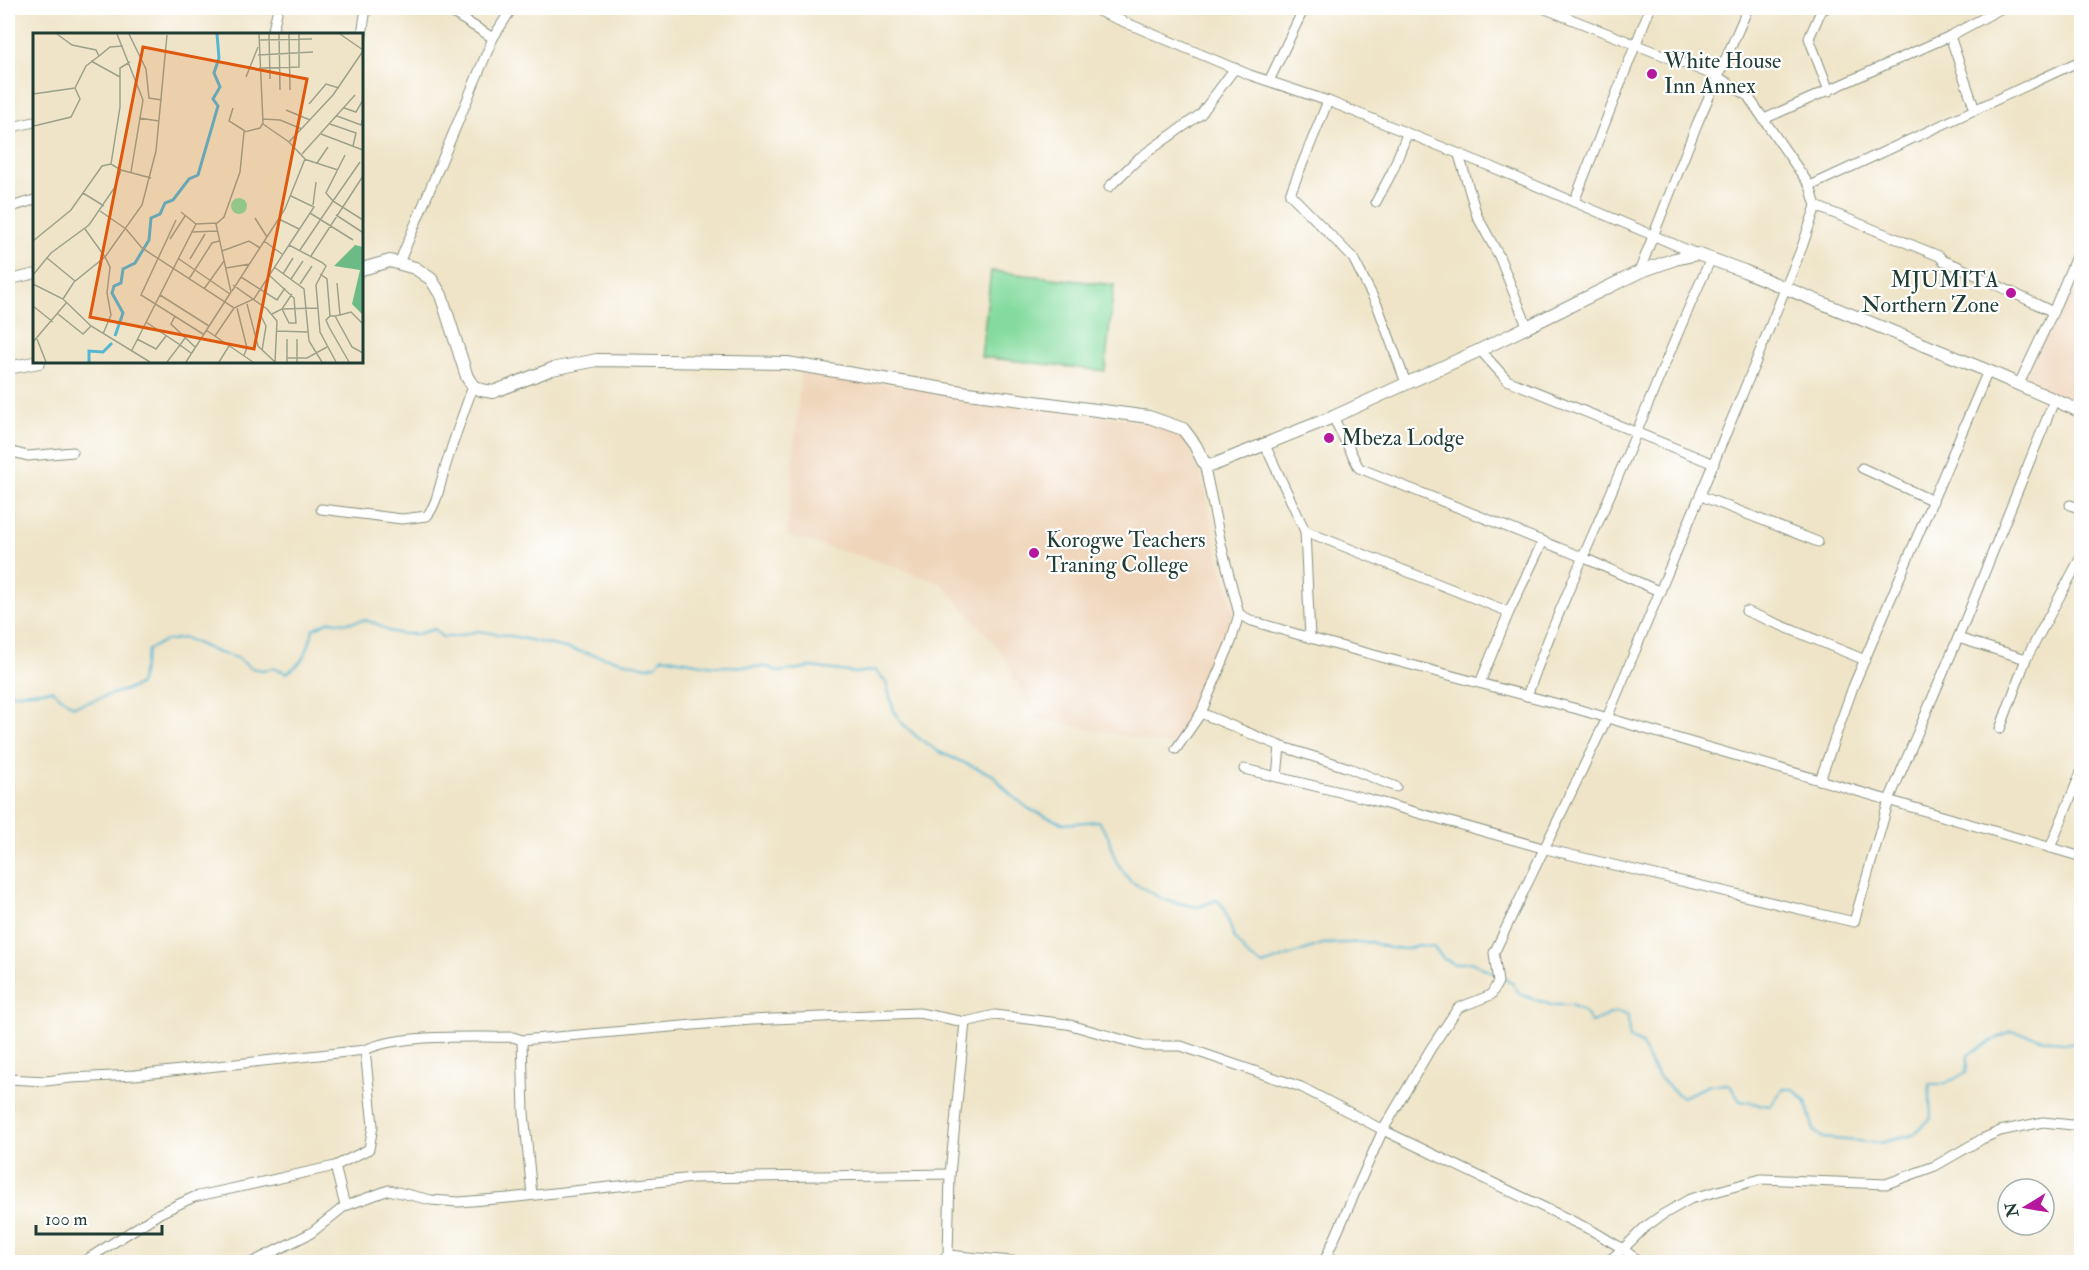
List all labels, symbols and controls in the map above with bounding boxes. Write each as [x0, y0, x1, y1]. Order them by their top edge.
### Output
inset map [33, 33, 363, 363]
place label: White House Inn Annex [1663, 47, 1781, 100]
marker: White House Inn Annex [1645, 67, 1659, 81]
place label: MJUMITA Northern Zone [1861, 266, 1999, 319]
marker: MJUMITA Northern Zone [2004, 286, 2018, 300]
place label: Mbeza Lodge [1341, 424, 1464, 452]
marker: Mbeza Lodge [1322, 431, 1336, 445]
place label: Korogwe Teachers Traning College [1046, 526, 1206, 579]
marker: Korogwe Teachers Traning College [1027, 546, 1041, 560]
north arrow [1996, 1177, 2056, 1237]
scale bar [36, 1198, 162, 1236]
text: N [2001, 1200, 2024, 1220]
text: 100 m [45, 1208, 88, 1231]

